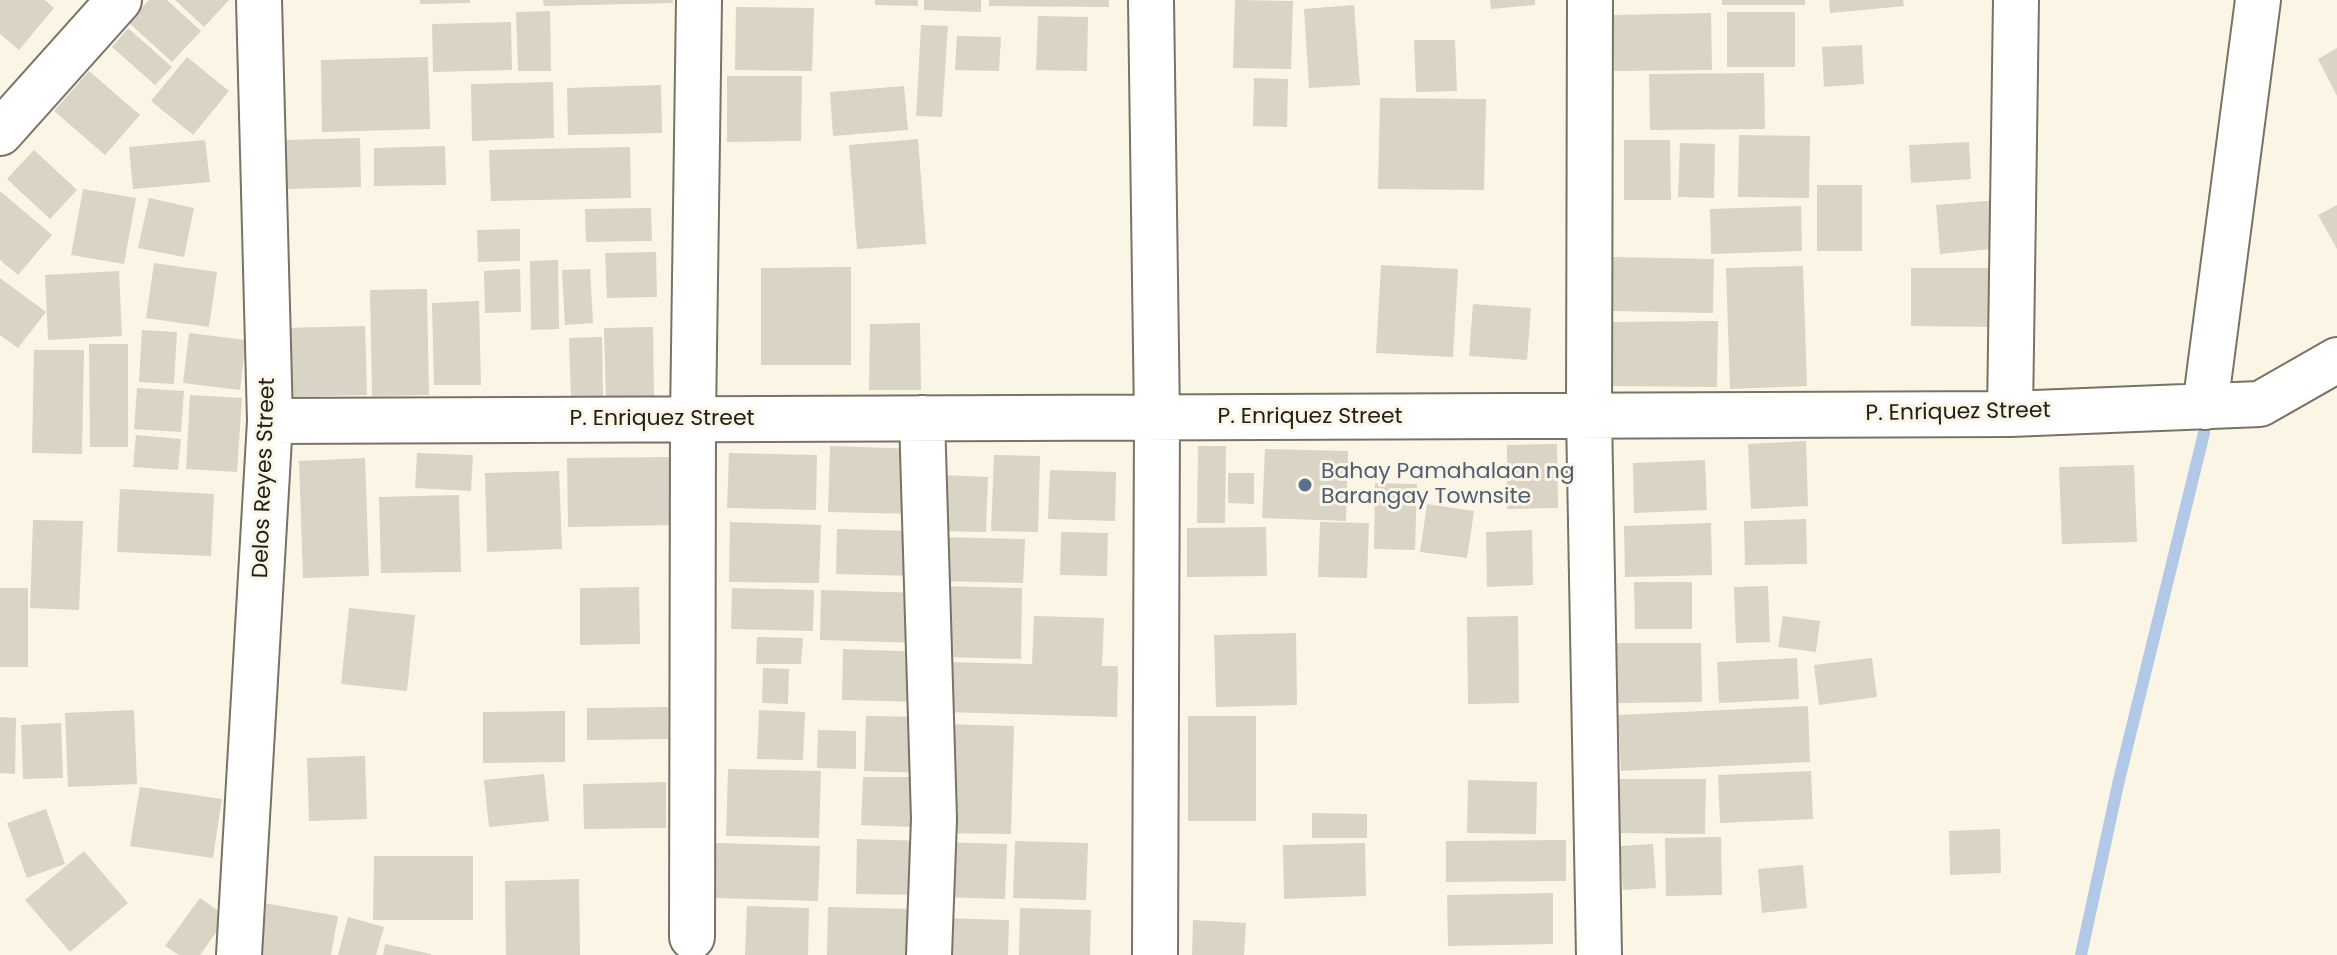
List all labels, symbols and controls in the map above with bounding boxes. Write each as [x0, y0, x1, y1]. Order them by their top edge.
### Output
street label: Delos Reyes Street [248, 377, 282, 579]
street label: P. Enriquez Street [1865, 398, 2051, 428]
street label: P. Enriquez Street [1217, 404, 1403, 430]
street label: P. Enriquez Street [569, 406, 755, 432]
place label: Bahay Pamahalaan ng Barangay Townsite [1321, 459, 1575, 510]
marker: Bahay Pamahalaan ng Barangay Townsite [1296, 476, 1314, 494]

